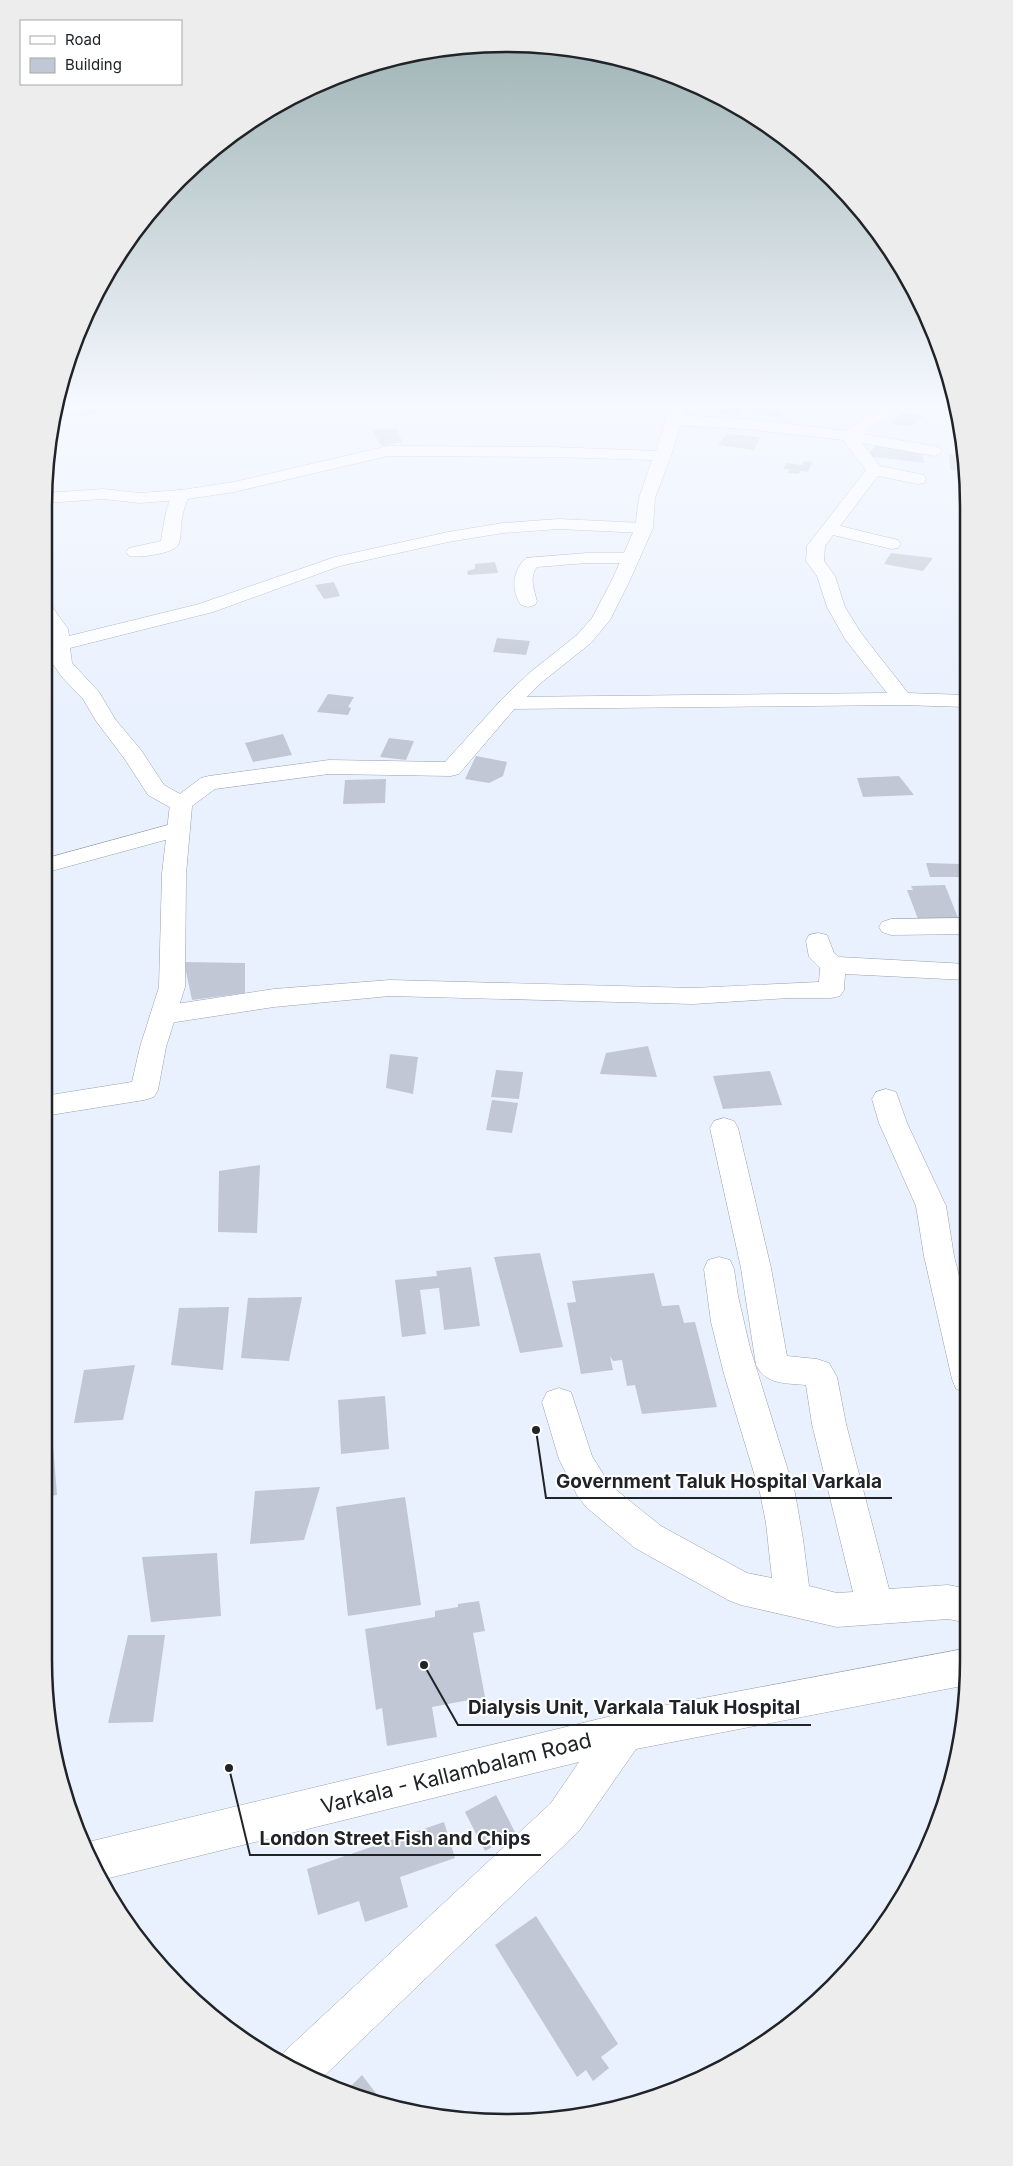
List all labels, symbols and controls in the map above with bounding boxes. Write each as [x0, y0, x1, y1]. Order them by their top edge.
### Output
legend [20, 20, 182, 85]
text: Road [65, 30, 101, 49]
text: Building [65, 55, 122, 74]
callout: Government Taluk Hospital Varkala [546, 1464, 892, 1498]
text: Government Taluk Hospital Varkala [556, 1470, 882, 1493]
callout: Dialysis Unit, Varkala Taluk Hospital [458, 1691, 811, 1725]
text: Dialysis Unit, Varkala Taluk Hospital [468, 1696, 800, 1719]
street label: Varkala - Kallambalam Road [318, 1727, 594, 1819]
callout: London Street Fish and Chips [250, 1821, 541, 1855]
text: London Street Fish and Chips [259, 1827, 531, 1850]

